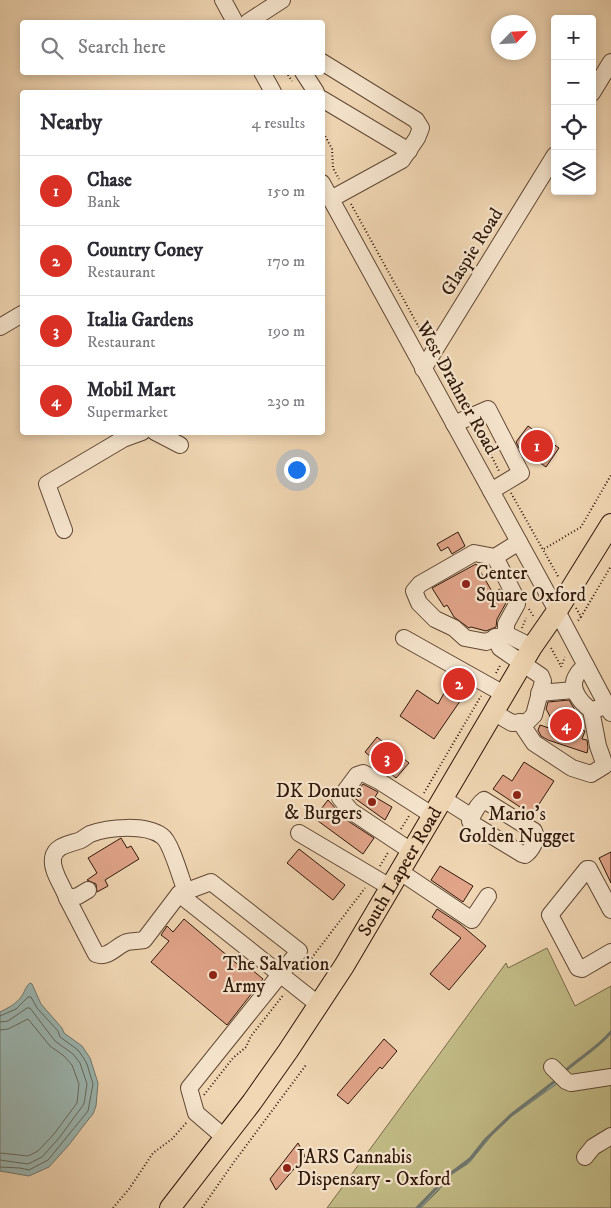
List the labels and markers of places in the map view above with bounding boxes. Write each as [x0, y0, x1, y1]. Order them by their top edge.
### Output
pin: 1 [521, 427, 553, 465]
place label: Center Square Oxford [476, 562, 587, 608]
marker: Center Square Oxford [460, 578, 472, 590]
pin: 2 [443, 665, 475, 703]
pin: 4 [550, 706, 582, 744]
pin: 3 [371, 739, 403, 777]
place label: DK Donuts & Burgers [276, 780, 362, 825]
marker: Mario's Golden Nugget [511, 789, 523, 801]
marker: DK Donuts & Burgers [366, 796, 378, 808]
place label: Mario's Golden Nugget [459, 803, 575, 848]
place label: The Salvation Army [223, 953, 329, 998]
marker: The Salvation Army [207, 969, 219, 981]
place label: JARS Cannabis Dispensary - Oxford [295, 1146, 451, 1191]
marker: JARS Cannabis Dispensary - Oxford [281, 1162, 293, 1174]

